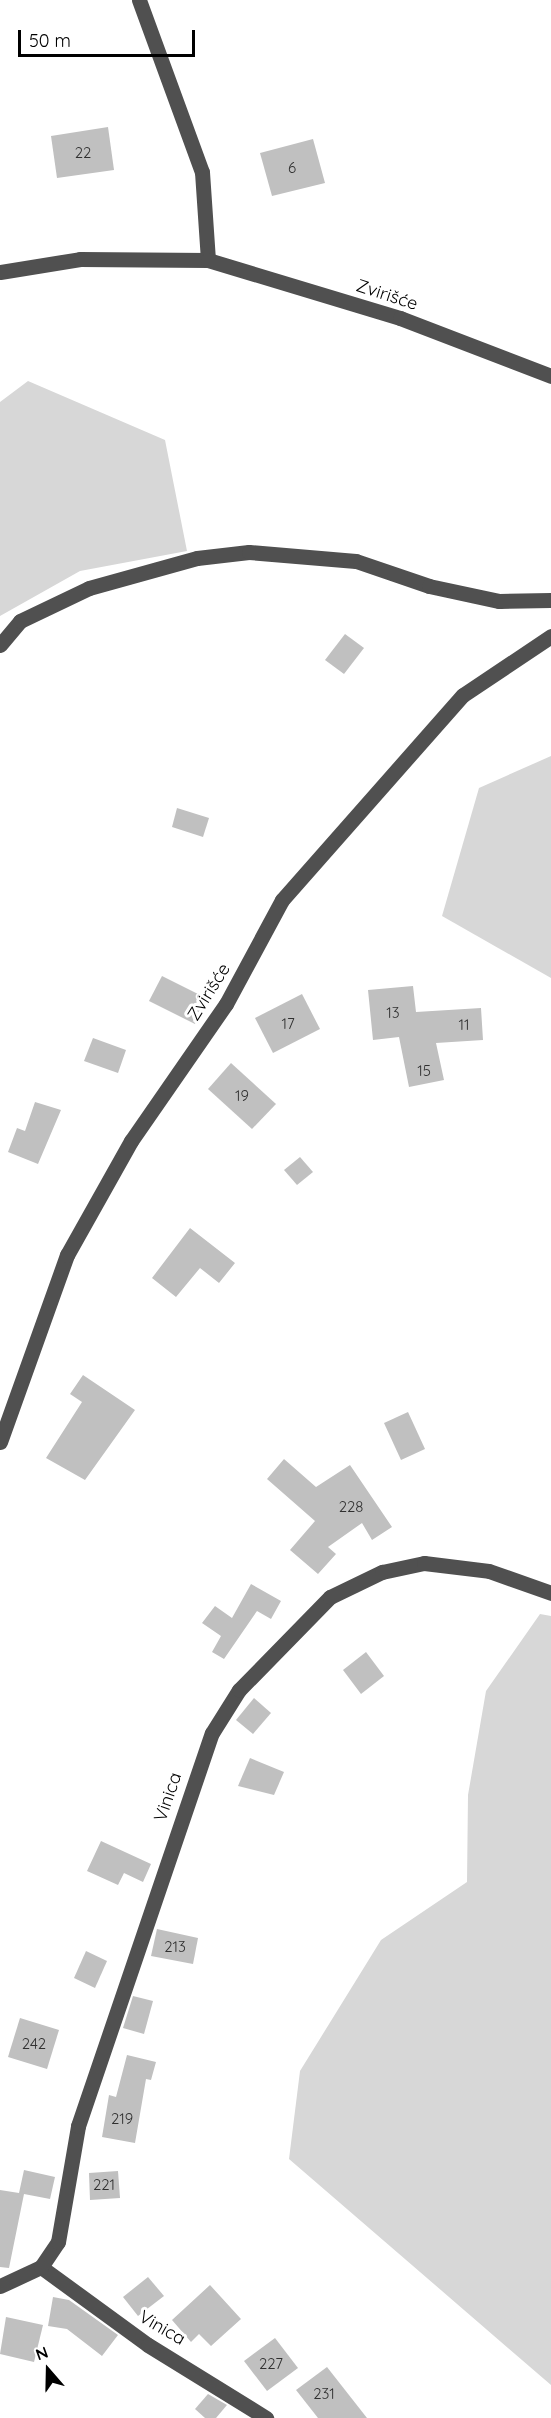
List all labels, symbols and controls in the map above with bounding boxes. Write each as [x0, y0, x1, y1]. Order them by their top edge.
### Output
scale bar [21, 18, 198, 56]
text: 50 m [29, 29, 71, 52]
house number: 22 [75, 144, 91, 162]
house number: 6 [288, 159, 296, 177]
street label: Zvirišće [353, 275, 421, 315]
street label: Zvirišće [183, 959, 235, 1025]
house number: 13 [386, 1004, 400, 1022]
house number: 17 [281, 1015, 295, 1033]
house number: 11 [458, 1016, 470, 1034]
house number: 15 [417, 1062, 431, 1080]
house number: 19 [235, 1087, 249, 1105]
house number: 228 [339, 1498, 363, 1516]
street label: Vinica [150, 1770, 186, 1824]
house number: 213 [164, 1938, 186, 1956]
house number: 242 [22, 2035, 46, 2053]
house number: 219 [111, 2110, 133, 2128]
house number: 221 [93, 2176, 115, 2194]
street label: Vinica [135, 2306, 189, 2350]
north arrow [18, 2340, 78, 2400]
text: N [33, 2342, 51, 2364]
house number: 227 [259, 2355, 283, 2373]
house number: 231 [313, 2385, 335, 2403]

